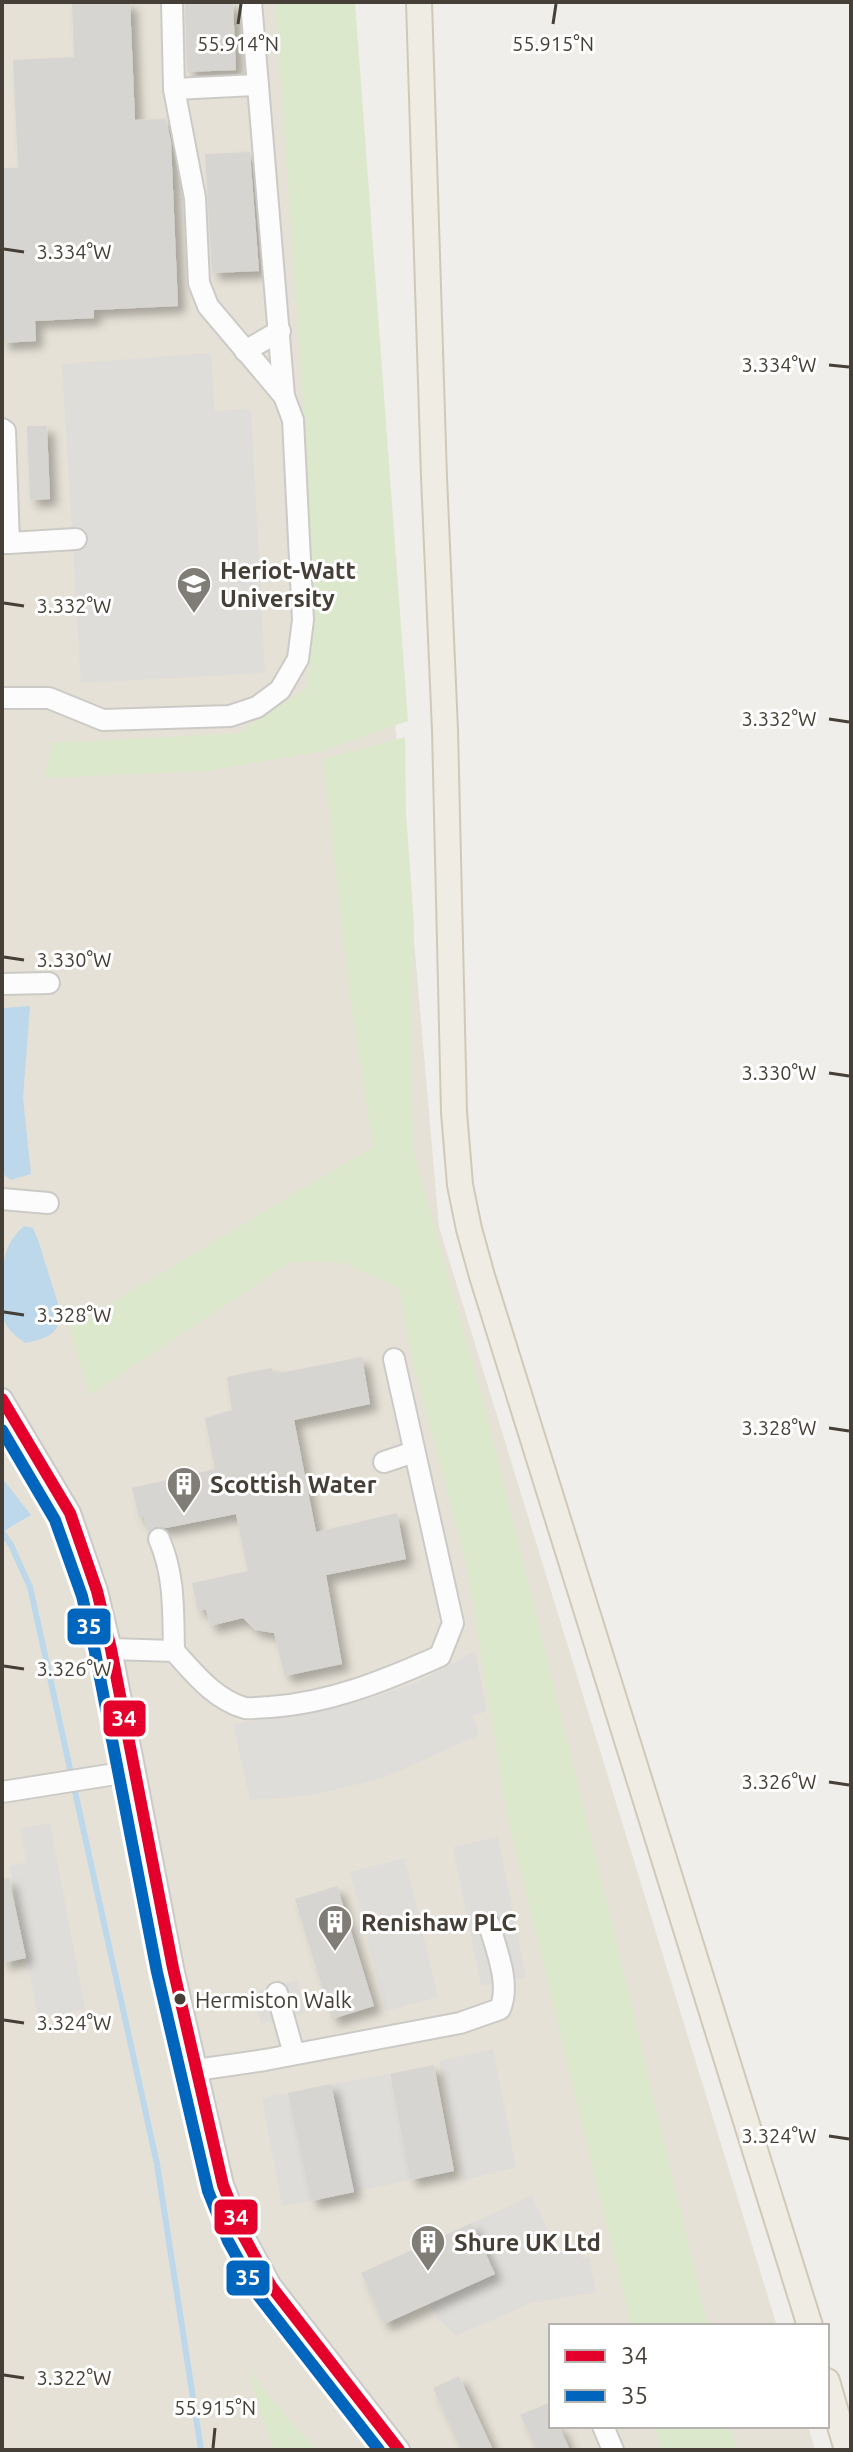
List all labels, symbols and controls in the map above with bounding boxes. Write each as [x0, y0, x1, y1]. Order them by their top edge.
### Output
text: 55.914°N [197, 32, 279, 55]
text: 55.915°N [512, 32, 594, 55]
text: 3.334°W [37, 240, 111, 263]
text: 3.334°W [742, 353, 816, 376]
place label: Heriot-Watt University [220, 557, 356, 612]
school or university icon: Heriot-Watt University [175, 565, 213, 615]
text: 3.332°W [37, 594, 111, 617]
text: 3.332°W [742, 707, 816, 730]
text: 3.330°W [37, 948, 111, 971]
text: 3.330°W [742, 1061, 816, 1084]
text: 3.328°W [37, 1303, 111, 1326]
text: 3.328°W [742, 1416, 816, 1439]
building icon: Scottish Water [165, 1465, 203, 1515]
place label: Scottish Water [210, 1471, 377, 1498]
line badge: 35 [66, 1607, 112, 1646]
text: 35 [77, 1613, 101, 1638]
text: 3.326°W [37, 1657, 111, 1680]
line badge: 34 [102, 1699, 147, 1738]
text: 34 [112, 1705, 136, 1730]
text: 3.326°W [742, 1770, 816, 1793]
building icon: Renishaw PLC [316, 1903, 354, 1953]
place label: Renishaw PLC [361, 1909, 517, 1936]
place label: Hermiston Walk [195, 1987, 352, 2012]
marker: Hermiston Walk [172, 1991, 188, 2007]
text: 3.324°W [37, 2011, 111, 2034]
text: 3.324°W [742, 2124, 816, 2147]
line badge: 34 [213, 2198, 259, 2236]
text: 34 [224, 2204, 248, 2229]
building icon: Shure UK Ltd [409, 2223, 447, 2273]
place label: Shure UK Ltd [454, 2229, 601, 2256]
line badge: 35 [225, 2259, 271, 2297]
text: 35 [236, 2264, 260, 2289]
legend [549, 2324, 829, 2428]
text: 34 [621, 2342, 648, 2369]
text: 3.322°W [37, 2366, 111, 2389]
text: 35 [621, 2382, 648, 2409]
text: 55.915°N [174, 2396, 256, 2419]

